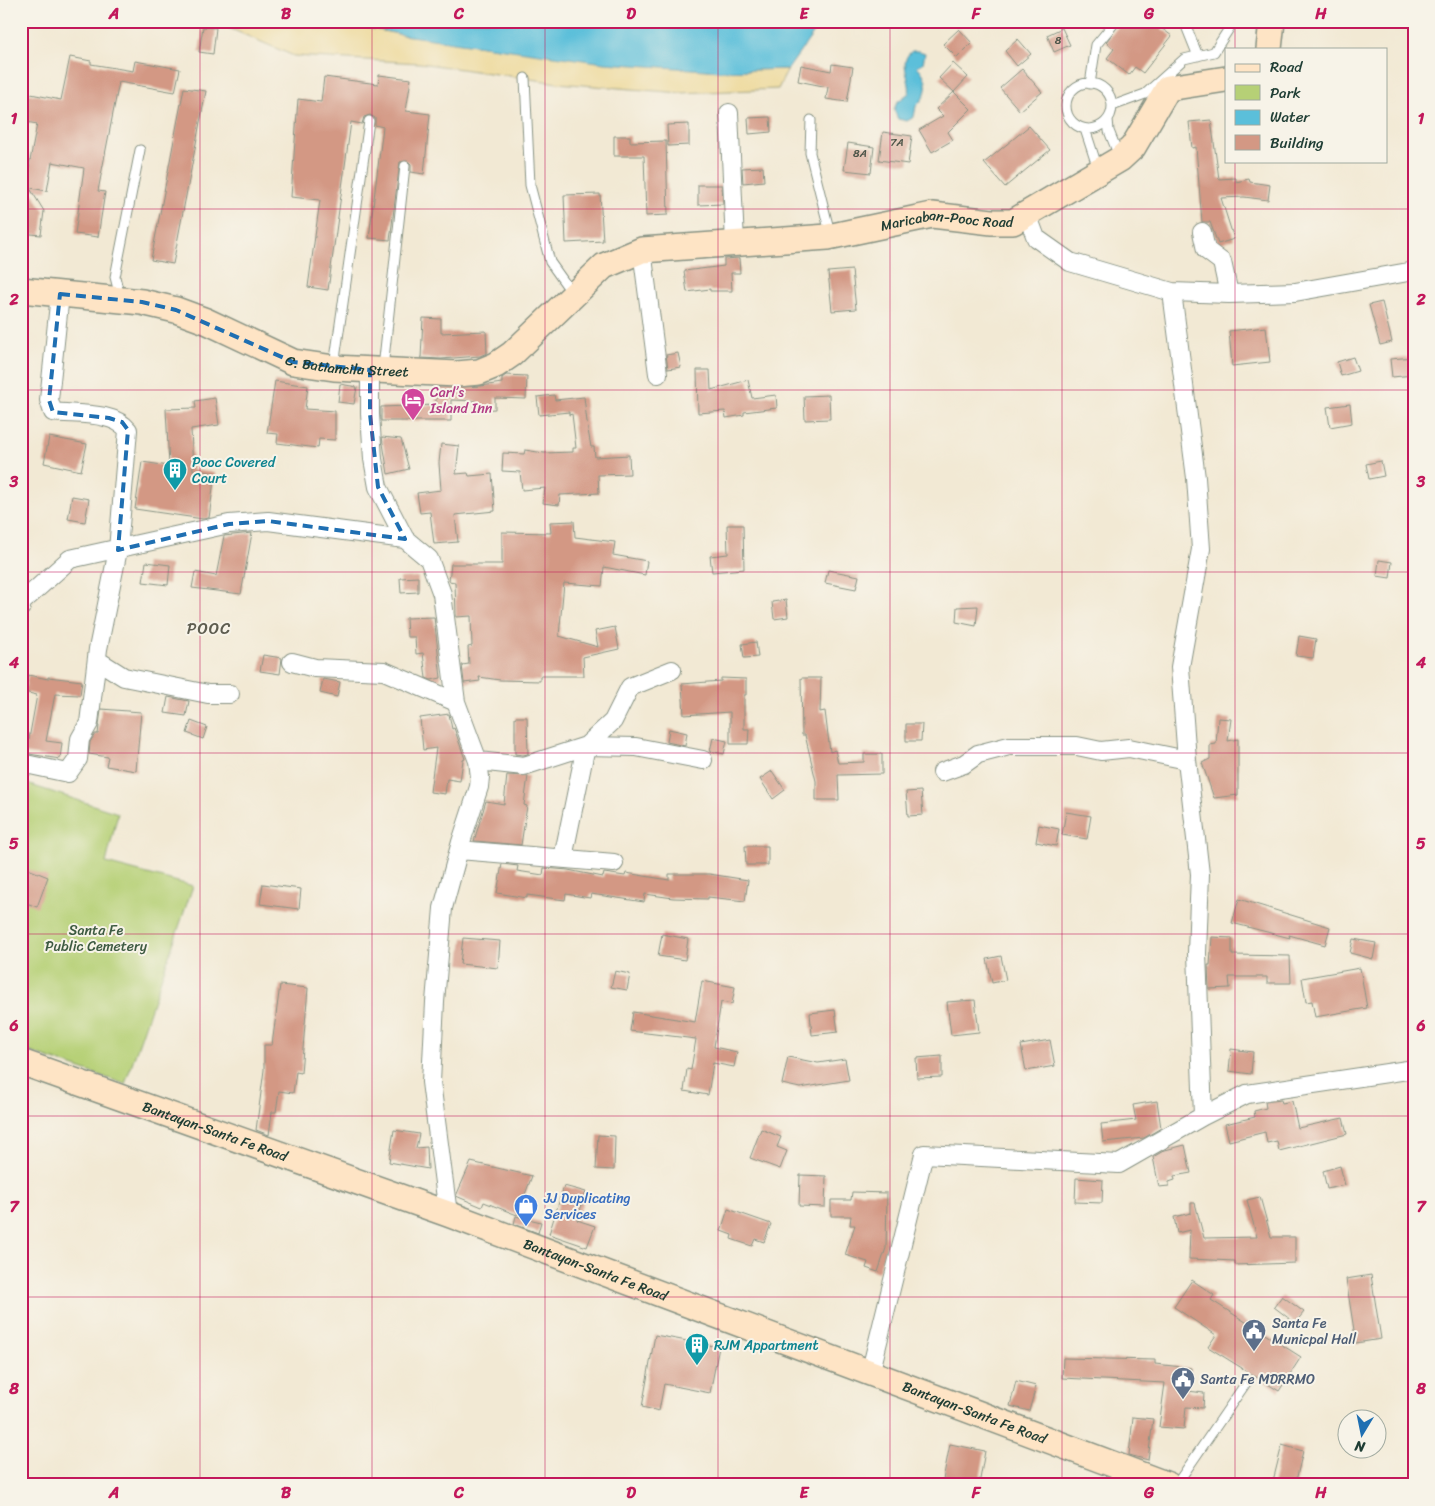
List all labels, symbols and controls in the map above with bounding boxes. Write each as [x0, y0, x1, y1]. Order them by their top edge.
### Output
text: A [108, 0, 119, 28]
text: B [281, 0, 292, 28]
text: C [453, 0, 465, 28]
text: D [626, 0, 636, 28]
text: E [800, 0, 810, 28]
text: F [971, 0, 982, 28]
text: G [1143, 0, 1155, 28]
text: H [1314, 0, 1327, 28]
house number: 8 [1055, 31, 1062, 50]
legend [1225, 48, 1388, 162]
text: Road [1270, 54, 1303, 80]
text: Park [1270, 80, 1301, 106]
text: 1 [11, 104, 18, 133]
text: Water [1270, 104, 1310, 130]
text: 1 [1418, 104, 1425, 133]
text: Building [1270, 130, 1324, 156]
house number: 7A [890, 133, 904, 152]
house number: 8A [853, 144, 867, 163]
street label: Maricaban-Pooc Road [878, 203, 1015, 239]
text: 2 [8, 285, 19, 314]
text: 2 [1415, 285, 1426, 314]
street label: C. Batiancila Street [281, 348, 409, 385]
place label: Carl’s Island Inn [429, 380, 493, 421]
hotel icon: Carl’s Island Inn [400, 387, 426, 421]
place label: Pooc Covered Court [192, 450, 277, 491]
building icon: Pooc Covered Court [162, 457, 188, 491]
text: 3 [9, 467, 19, 496]
text: 3 [1416, 467, 1426, 496]
district label: POOC [187, 614, 231, 643]
text: 4 [8, 648, 19, 677]
text: 4 [1415, 648, 1426, 677]
text: 5 [9, 829, 19, 858]
text: 5 [1416, 829, 1426, 858]
park label: Santa Fe Public Cemetery [45, 918, 148, 959]
text: 6 [8, 1011, 19, 1040]
text: 6 [1415, 1011, 1426, 1040]
street label: Bantayan-Santa Fe Road [139, 1094, 292, 1169]
place label: JJ Duplicating Services [543, 1186, 631, 1227]
text: 7 [9, 1192, 20, 1221]
text: 7 [1416, 1192, 1427, 1221]
shop icon: JJ Duplicating Services [513, 1193, 539, 1227]
street label: Bantayan-Santa Fe Road [520, 1231, 673, 1309]
place label: Santa Fe Municpal Hall [1272, 1311, 1357, 1352]
public building icon: Santa Fe Municpal Hall [1241, 1318, 1267, 1352]
building icon: RJM Appartment [684, 1332, 710, 1366]
place label: RJM Appartment [714, 1333, 819, 1358]
public building icon: Santa Fe MDRRMO [1170, 1366, 1196, 1400]
place label: Santa Fe MDRRMO [1200, 1367, 1315, 1392]
text: 8 [8, 1374, 19, 1403]
street label: Bantayan-Santa Fe Road [899, 1374, 1052, 1452]
text: 8 [1415, 1374, 1426, 1403]
north arrow [1338, 1408, 1388, 1458]
text: N [1353, 1433, 1368, 1460]
text: A [108, 1478, 119, 1506]
text: B [281, 1478, 292, 1506]
text: C [453, 1478, 465, 1506]
text: D [626, 1478, 636, 1506]
text: E [800, 1478, 810, 1506]
text: F [971, 1478, 982, 1506]
text: G [1143, 1478, 1155, 1506]
text: H [1314, 1478, 1327, 1506]

